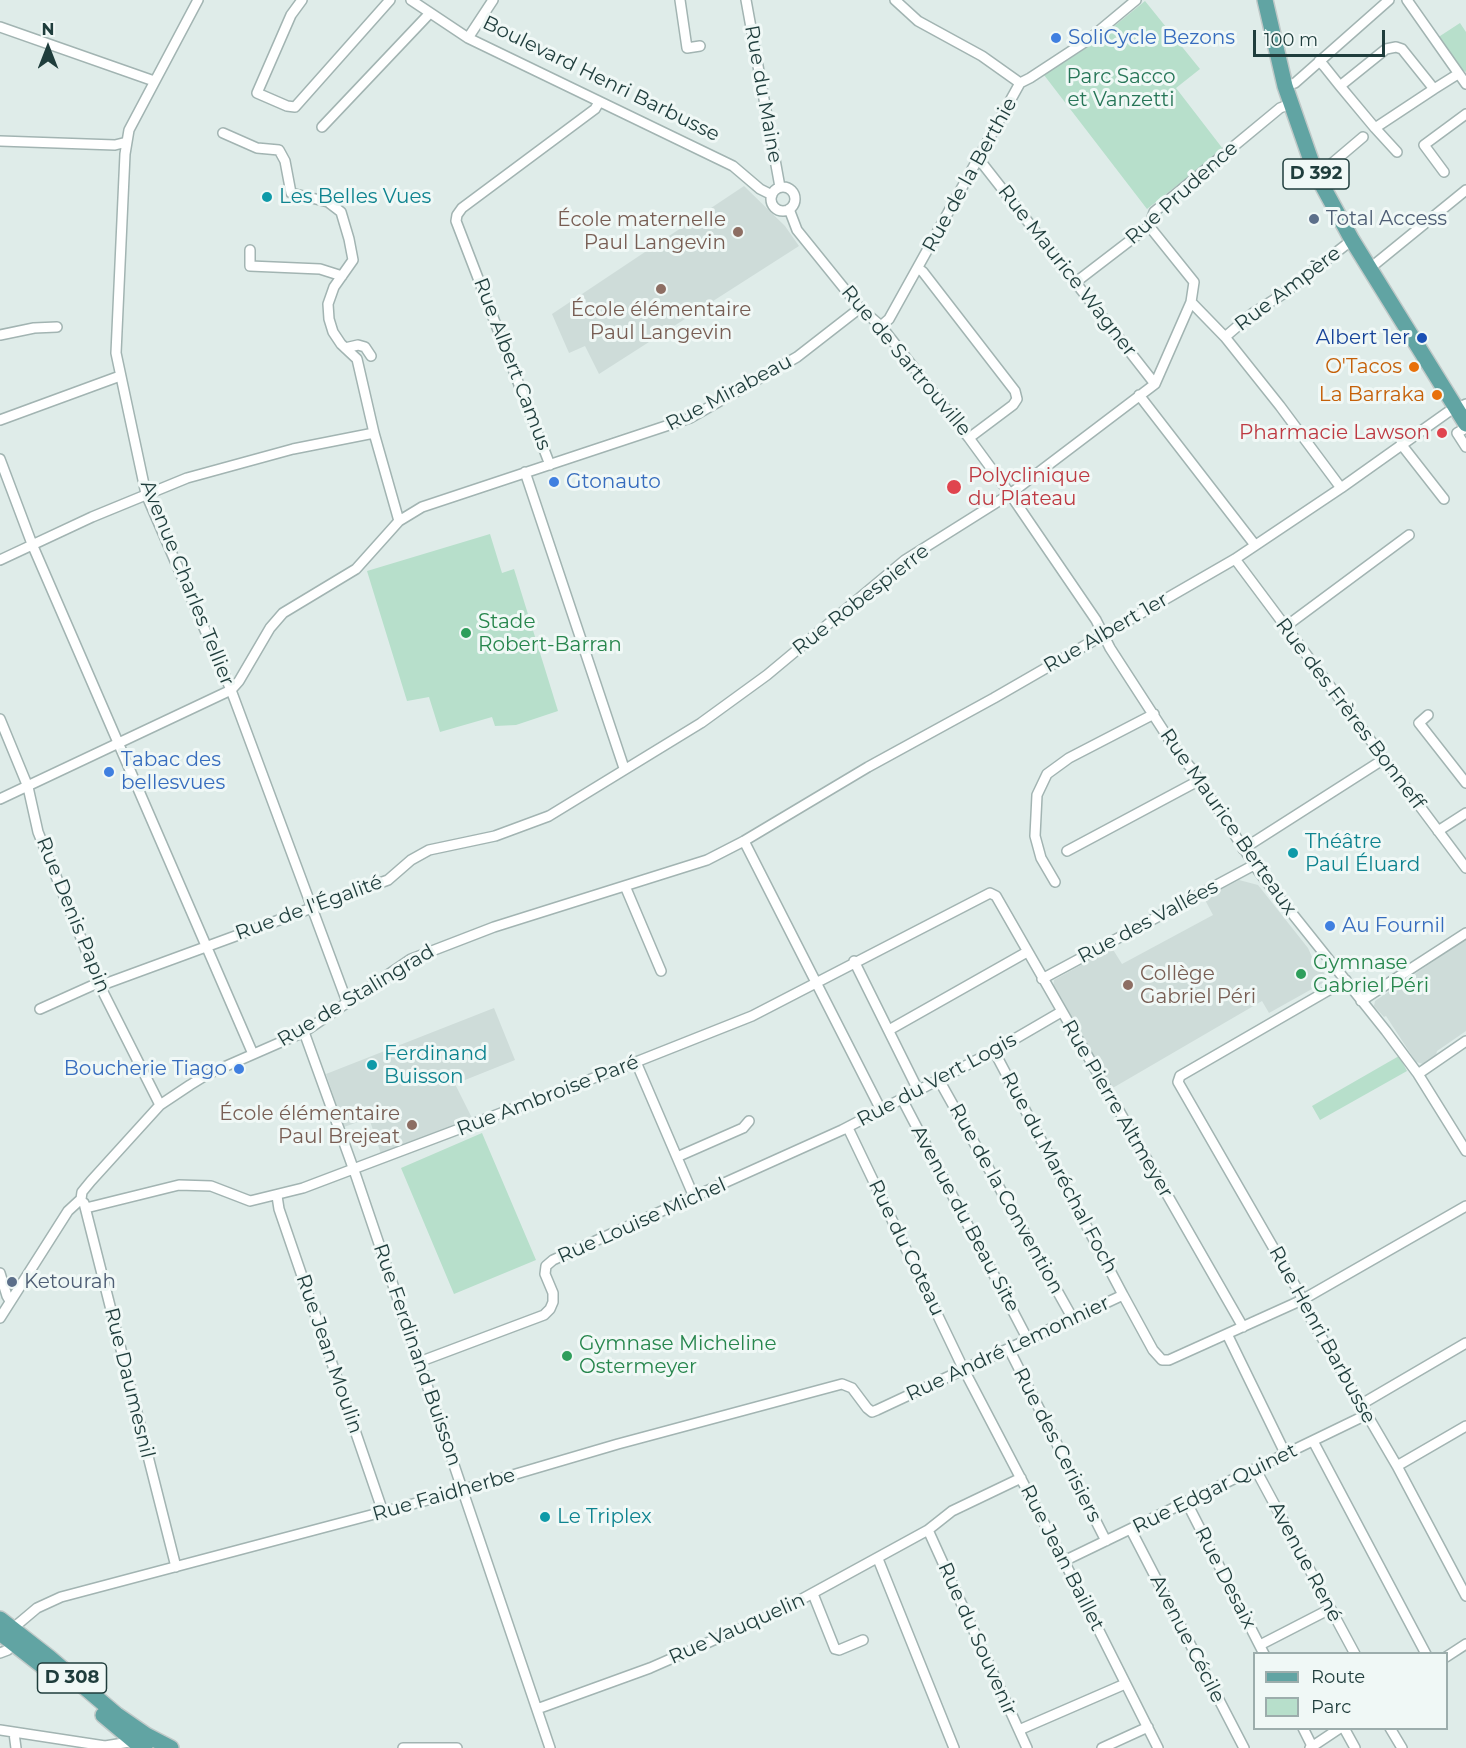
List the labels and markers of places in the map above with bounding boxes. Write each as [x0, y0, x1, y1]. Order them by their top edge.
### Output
place label: SoliCycle Bezons [1068, 26, 1235, 50]
marker: SoliCycle Bezons [1049, 31, 1063, 45]
place label: Les Belles Vues [279, 185, 431, 209]
marker: Les Belles Vues [260, 190, 274, 204]
place label: Total Access [1326, 207, 1447, 231]
place label: École maternelle Paul Langevin [557, 208, 726, 255]
marker: Total Access [1307, 212, 1321, 226]
marker: École maternelle Paul Langevin [731, 225, 745, 239]
marker: École élémentaire Paul Langevin [654, 282, 668, 296]
place label: École élémentaire Paul Langevin [571, 298, 751, 345]
place label: Albert 1er [1316, 326, 1410, 350]
marker: Albert 1er [1415, 331, 1429, 345]
place label: O'Tacos [1325, 355, 1402, 379]
marker: O'Tacos [1407, 360, 1421, 374]
place label: La Barraka [1319, 383, 1425, 407]
marker: La Barraka [1430, 388, 1444, 402]
place label: Pharmacie Lawson [1239, 421, 1430, 445]
marker: Pharmacie Lawson [1435, 426, 1449, 440]
place label: Polyclinique du Plateau [968, 464, 1090, 511]
place label: Gtonauto [566, 470, 661, 494]
marker: Gtonauto [547, 475, 561, 489]
marker: Polyclinique du Plateau [945, 478, 963, 496]
place label: Stade Robert-Barran [478, 610, 622, 657]
marker: Stade Robert-Barran [459, 626, 473, 640]
place label: Tabac des bellesvues [121, 748, 225, 795]
marker: Tabac des bellesvues [102, 765, 116, 779]
place label: Théâtre Paul Éluard [1305, 830, 1420, 877]
marker: Théâtre Paul Éluard [1286, 846, 1300, 860]
place label: Au Fournil [1342, 914, 1445, 938]
marker: Au Fournil [1323, 919, 1337, 933]
place label: Gymnase Gabriel Péri [1313, 951, 1429, 998]
place label: Collège Gabriel Péri [1140, 962, 1256, 1009]
marker: Gymnase Gabriel Péri [1294, 967, 1308, 981]
marker: Collège Gabriel Péri [1121, 978, 1135, 992]
place label: Ferdinand Buisson [384, 1042, 487, 1089]
place label: Boucherie Tiago [64, 1057, 227, 1081]
marker: Ferdinand Buisson [365, 1058, 379, 1072]
marker: Boucherie Tiago [232, 1062, 246, 1076]
place label: École élémentaire Paul Brejeat [219, 1102, 400, 1149]
marker: École élémentaire Paul Brejeat [405, 1118, 419, 1132]
place label: Ketourah [24, 1270, 116, 1294]
marker: Ketourah [5, 1275, 19, 1289]
place label: Gymnase Micheline Ostermeyer [579, 1332, 776, 1379]
marker: Gymnase Micheline Ostermeyer [560, 1349, 574, 1363]
place label: Le Triplex [557, 1505, 652, 1529]
marker: Le Triplex [538, 1510, 552, 1524]

